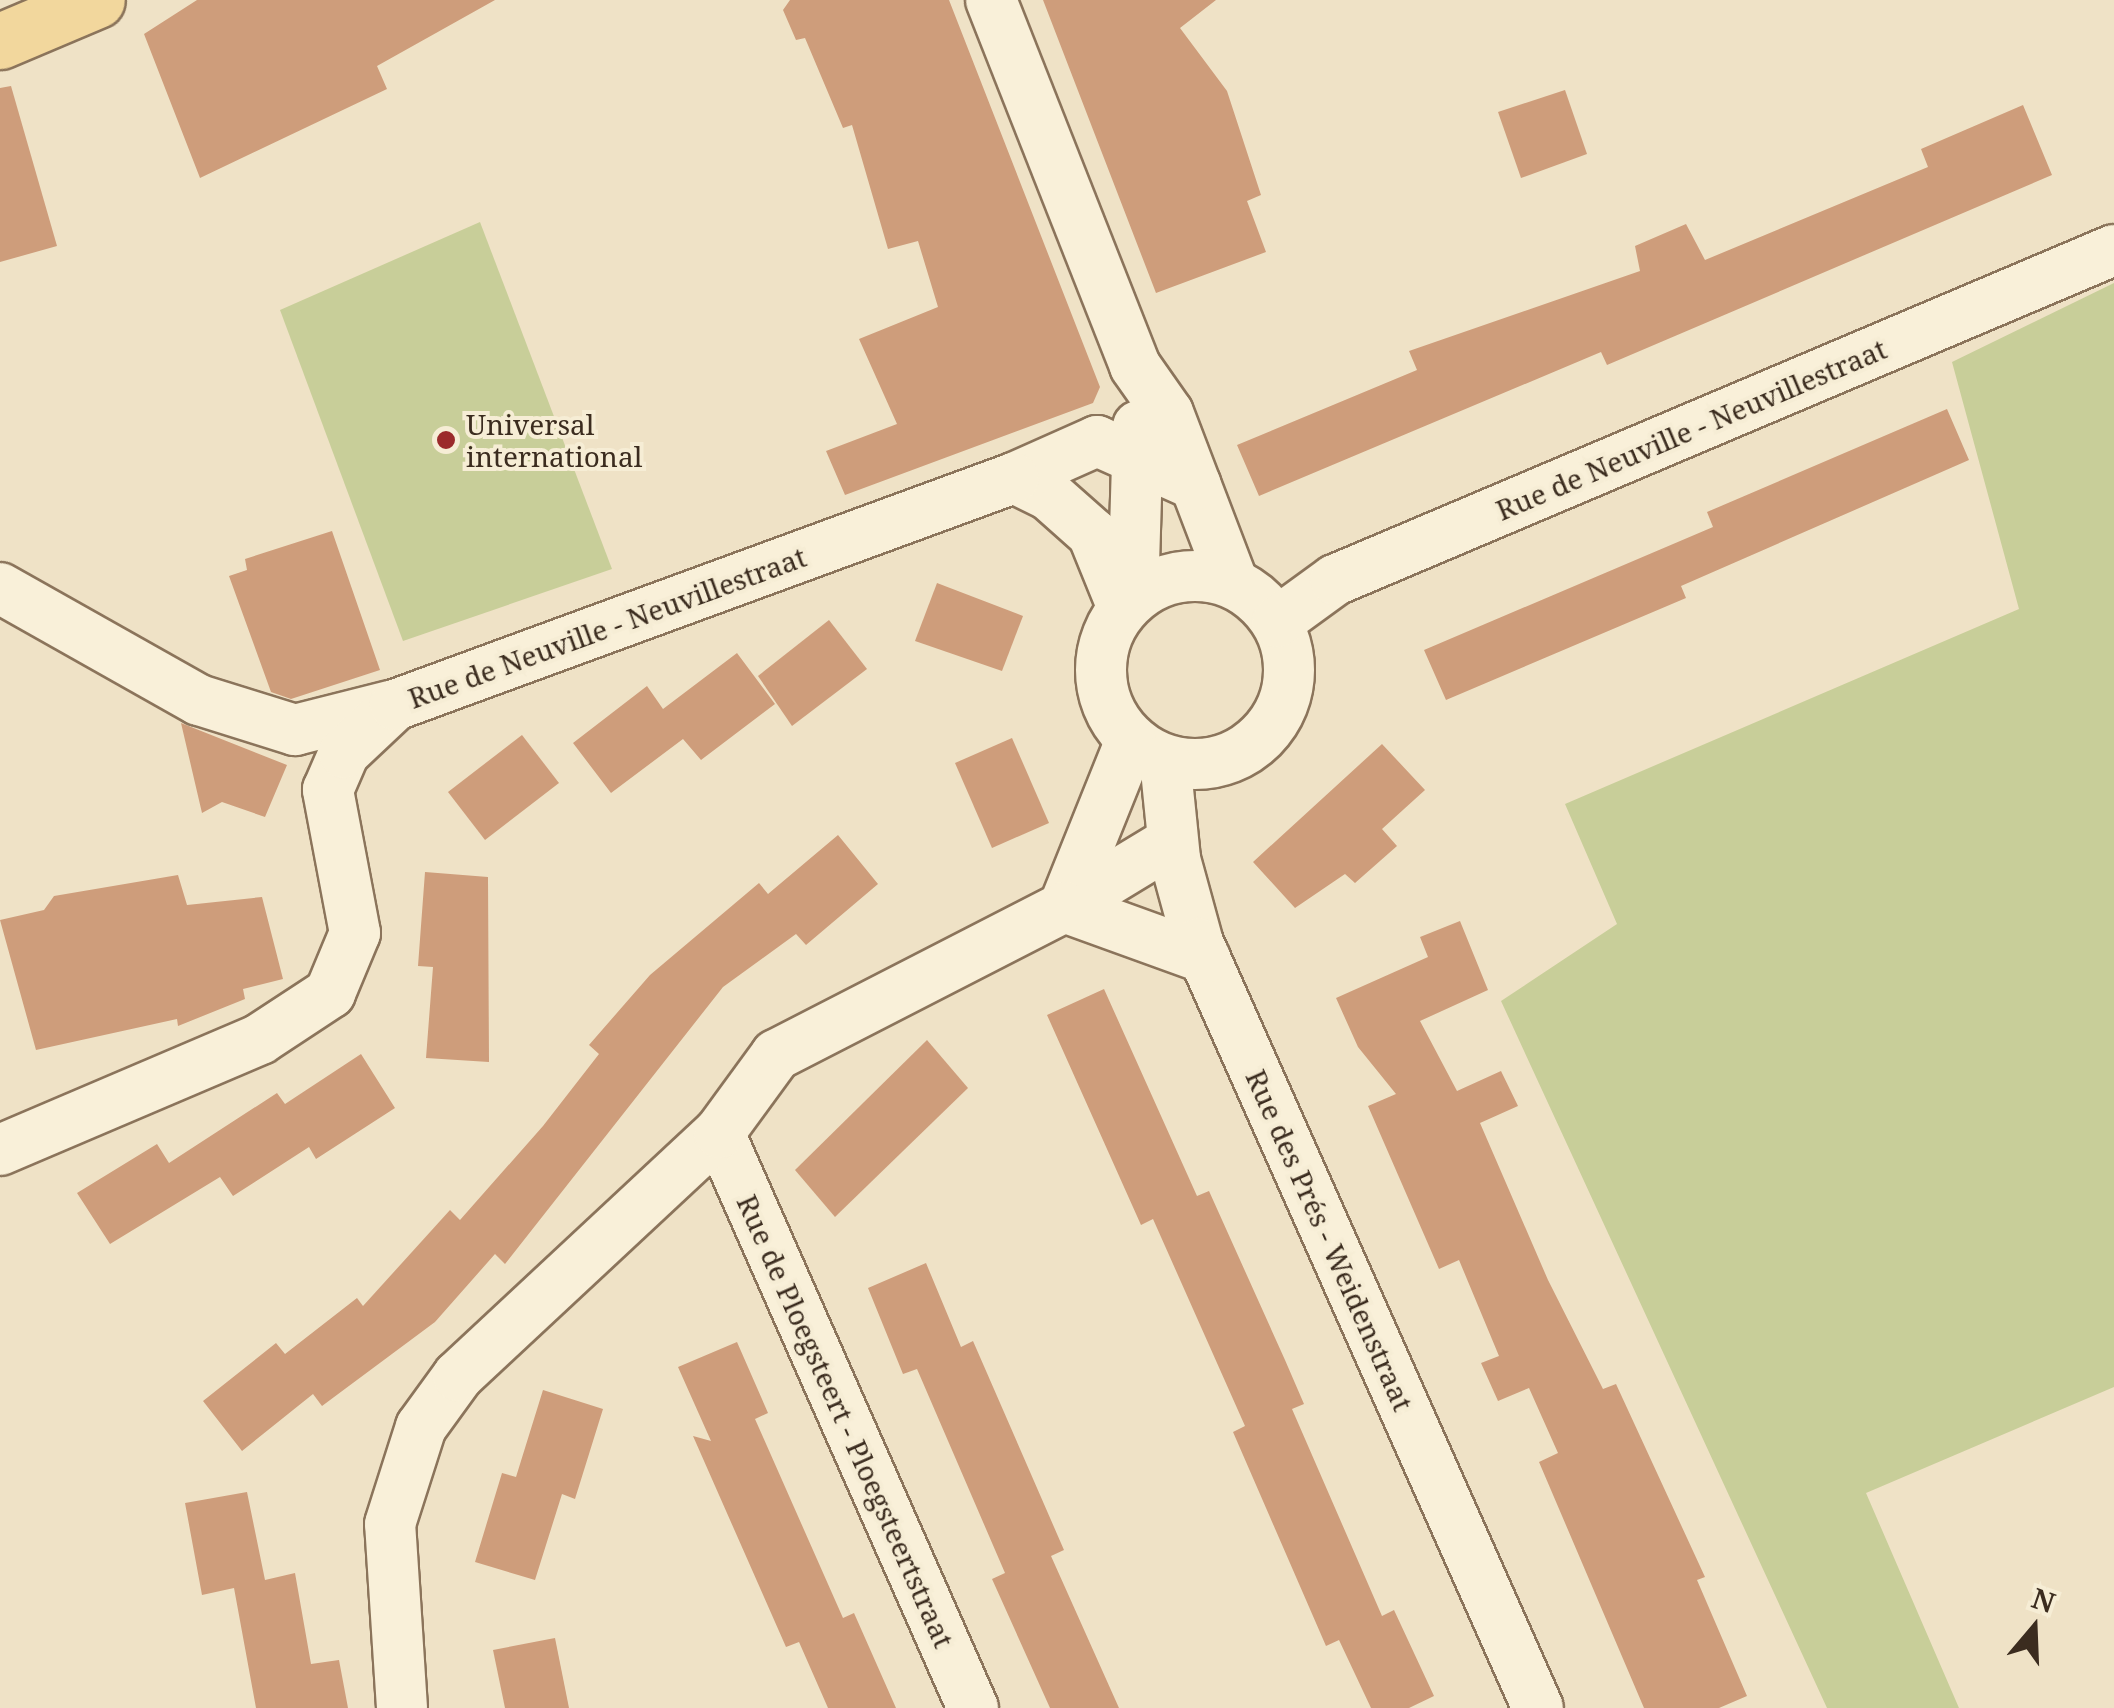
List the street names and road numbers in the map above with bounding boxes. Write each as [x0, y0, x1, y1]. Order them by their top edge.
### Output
street label: Rue de Neuville - Neuvillestraat [1491, 331, 1891, 527]
street label: Rue de Neuville - Neuvillestraat [404, 539, 810, 715]
street label: Rue des Prés - Weidenstraat [1239, 1064, 1421, 1416]
street label: Rue de Ploegsteert - Ploegsteertstraat [731, 1189, 961, 1653]

